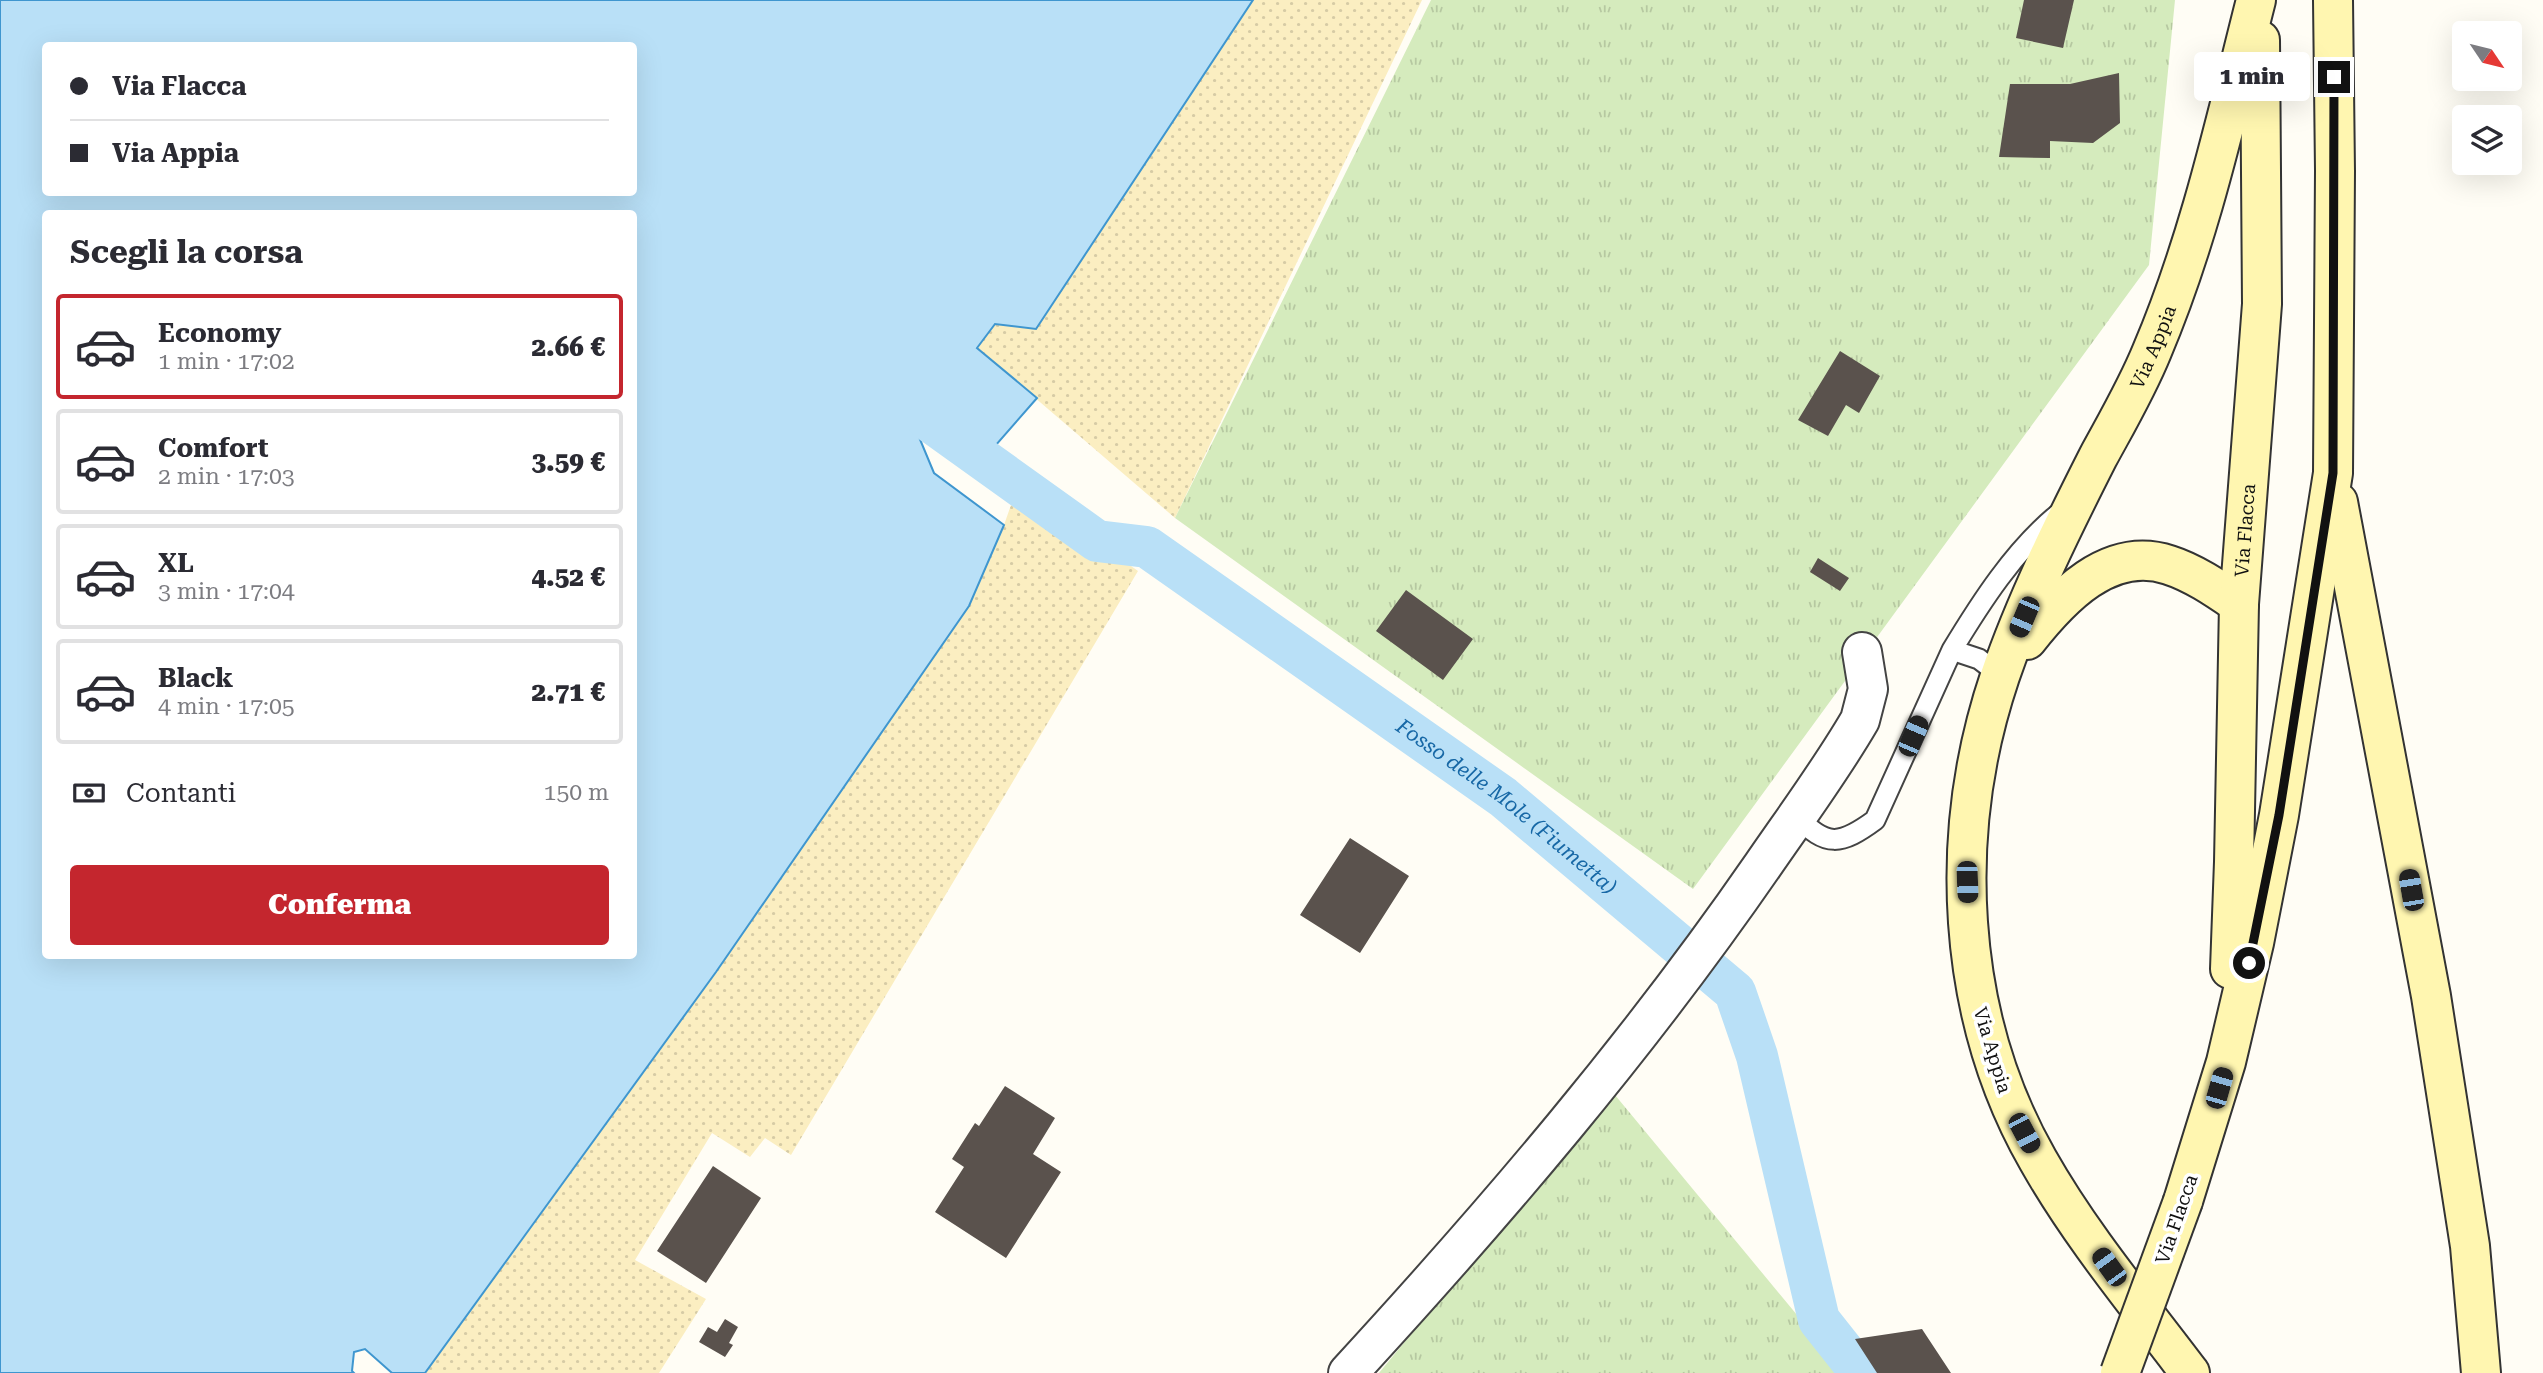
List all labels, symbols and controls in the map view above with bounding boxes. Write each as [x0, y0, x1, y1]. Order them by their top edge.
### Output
north arrow [2452, 21, 2522, 91]
map controls [2452, 21, 2522, 175]
callout: 1 min [2194, 52, 2310, 102]
route end [2318, 61, 2350, 93]
text: 1 min [2220, 63, 2284, 90]
text: Via Flacca [112, 71, 247, 101]
button: layers [2452, 105, 2522, 175]
text: Via Appia [112, 138, 239, 168]
text: Scegli la corsa [70, 233, 303, 271]
street label: Via Appia [2125, 301, 2181, 393]
icon: car [74, 315, 137, 378]
text: Economy [158, 318, 281, 348]
text: 2.66 € [532, 332, 605, 362]
text: 1 min · 17:02 [158, 348, 295, 375]
icon: car [74, 430, 137, 493]
text: Comfort [158, 433, 268, 463]
text: 3.59 € [532, 447, 605, 477]
text: 2 min · 17:03 [158, 463, 295, 490]
street label: Via Flacca [2230, 482, 2260, 578]
icon: car [74, 545, 137, 608]
text: XL [158, 548, 194, 578]
text: 4.52 € [532, 562, 605, 592]
text: 3 min · 17:04 [158, 578, 295, 605]
car [2007, 594, 2042, 640]
icon: car [74, 660, 137, 723]
text: Black [158, 663, 233, 693]
text: 2.71 € [532, 677, 605, 707]
text: 4 min · 17:05 [158, 693, 295, 720]
water label: Fosso delle Mole (Fiumetta) [1391, 713, 1622, 900]
car [1896, 713, 1931, 759]
icon: cash [70, 774, 108, 812]
text: Contanti [126, 778, 236, 808]
text: 150 m [544, 779, 609, 806]
car [1956, 861, 1979, 903]
button: Conferma [70, 865, 609, 945]
car [2398, 867, 2425, 913]
route start [2233, 947, 2265, 979]
street label: Via Appia [1969, 1004, 2017, 1097]
car [2204, 1065, 2235, 1111]
car [2005, 1110, 2044, 1156]
street label: Via Flacca [2150, 1171, 2203, 1267]
car [2089, 1244, 2130, 1290]

